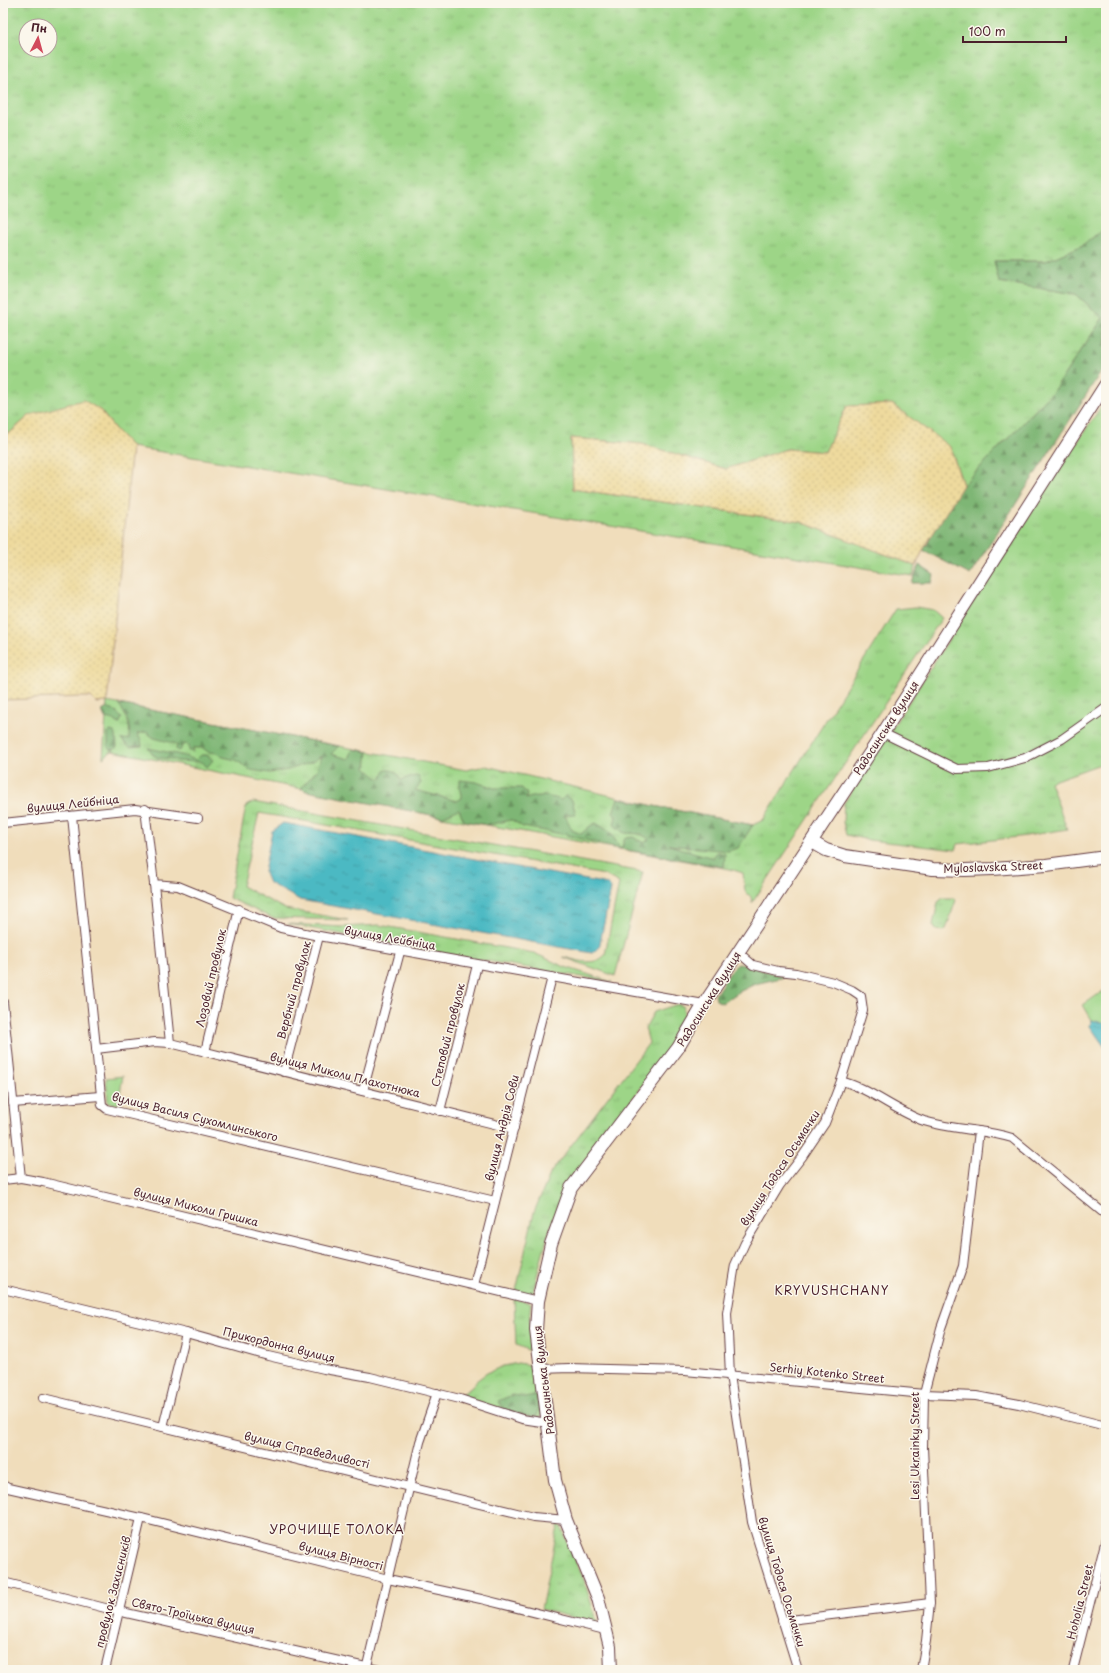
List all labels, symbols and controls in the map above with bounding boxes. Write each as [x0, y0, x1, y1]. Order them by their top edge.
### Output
north arrow [18, 18, 58, 58]
text: Пн [30, 18, 48, 37]
scale bar [963, 18, 1066, 44]
text: 100 m [969, 22, 1006, 40]
street label: Радосинська вулиця [849, 677, 923, 778]
street label: вулиця Лейбніца [26, 790, 120, 817]
street label: Myloslavska Street [943, 856, 1043, 877]
street label: вулиця Лейбніца [343, 921, 437, 954]
street label: Лозовий провулок [191, 927, 230, 1029]
street label: Вербний провулок [272, 938, 315, 1041]
street label: Радосинська вулиця [672, 948, 745, 1050]
street label: Степовий провулок [426, 981, 469, 1088]
street label: вулиця Миколи Плахотнюка [268, 1048, 422, 1101]
street label: вулиця Андрія Сови [480, 1073, 523, 1183]
street label: вулиця Василя Сухомлинського [110, 1088, 280, 1145]
street label: вулиця Тодося Осьмачки [736, 1106, 824, 1229]
street label: вулиця Миколи Гришка [132, 1183, 260, 1230]
district label: KRYVUSHCHANY [775, 1281, 889, 1299]
street label: Прикордонна вулиця [221, 1322, 337, 1367]
street label: Радосинська вулиця [528, 1325, 559, 1435]
street label: Serhiy Kotenko Street [769, 1358, 886, 1387]
street label: Lesi Ukrainky Street [906, 1392, 923, 1500]
street label: вулиця Справедливості [243, 1427, 372, 1472]
street label: вулиця Тодося Осьмачки [755, 1515, 810, 1649]
district label: УРОЧИЩЕ ТОЛОКА [269, 1520, 405, 1538]
street label: провулок Захисників [90, 1534, 135, 1650]
street label: вулиця Вірності [297, 1537, 385, 1574]
street label: Hoholia Street [1062, 1562, 1097, 1641]
street label: Свято-Троїцька вулиця [130, 1593, 256, 1638]

